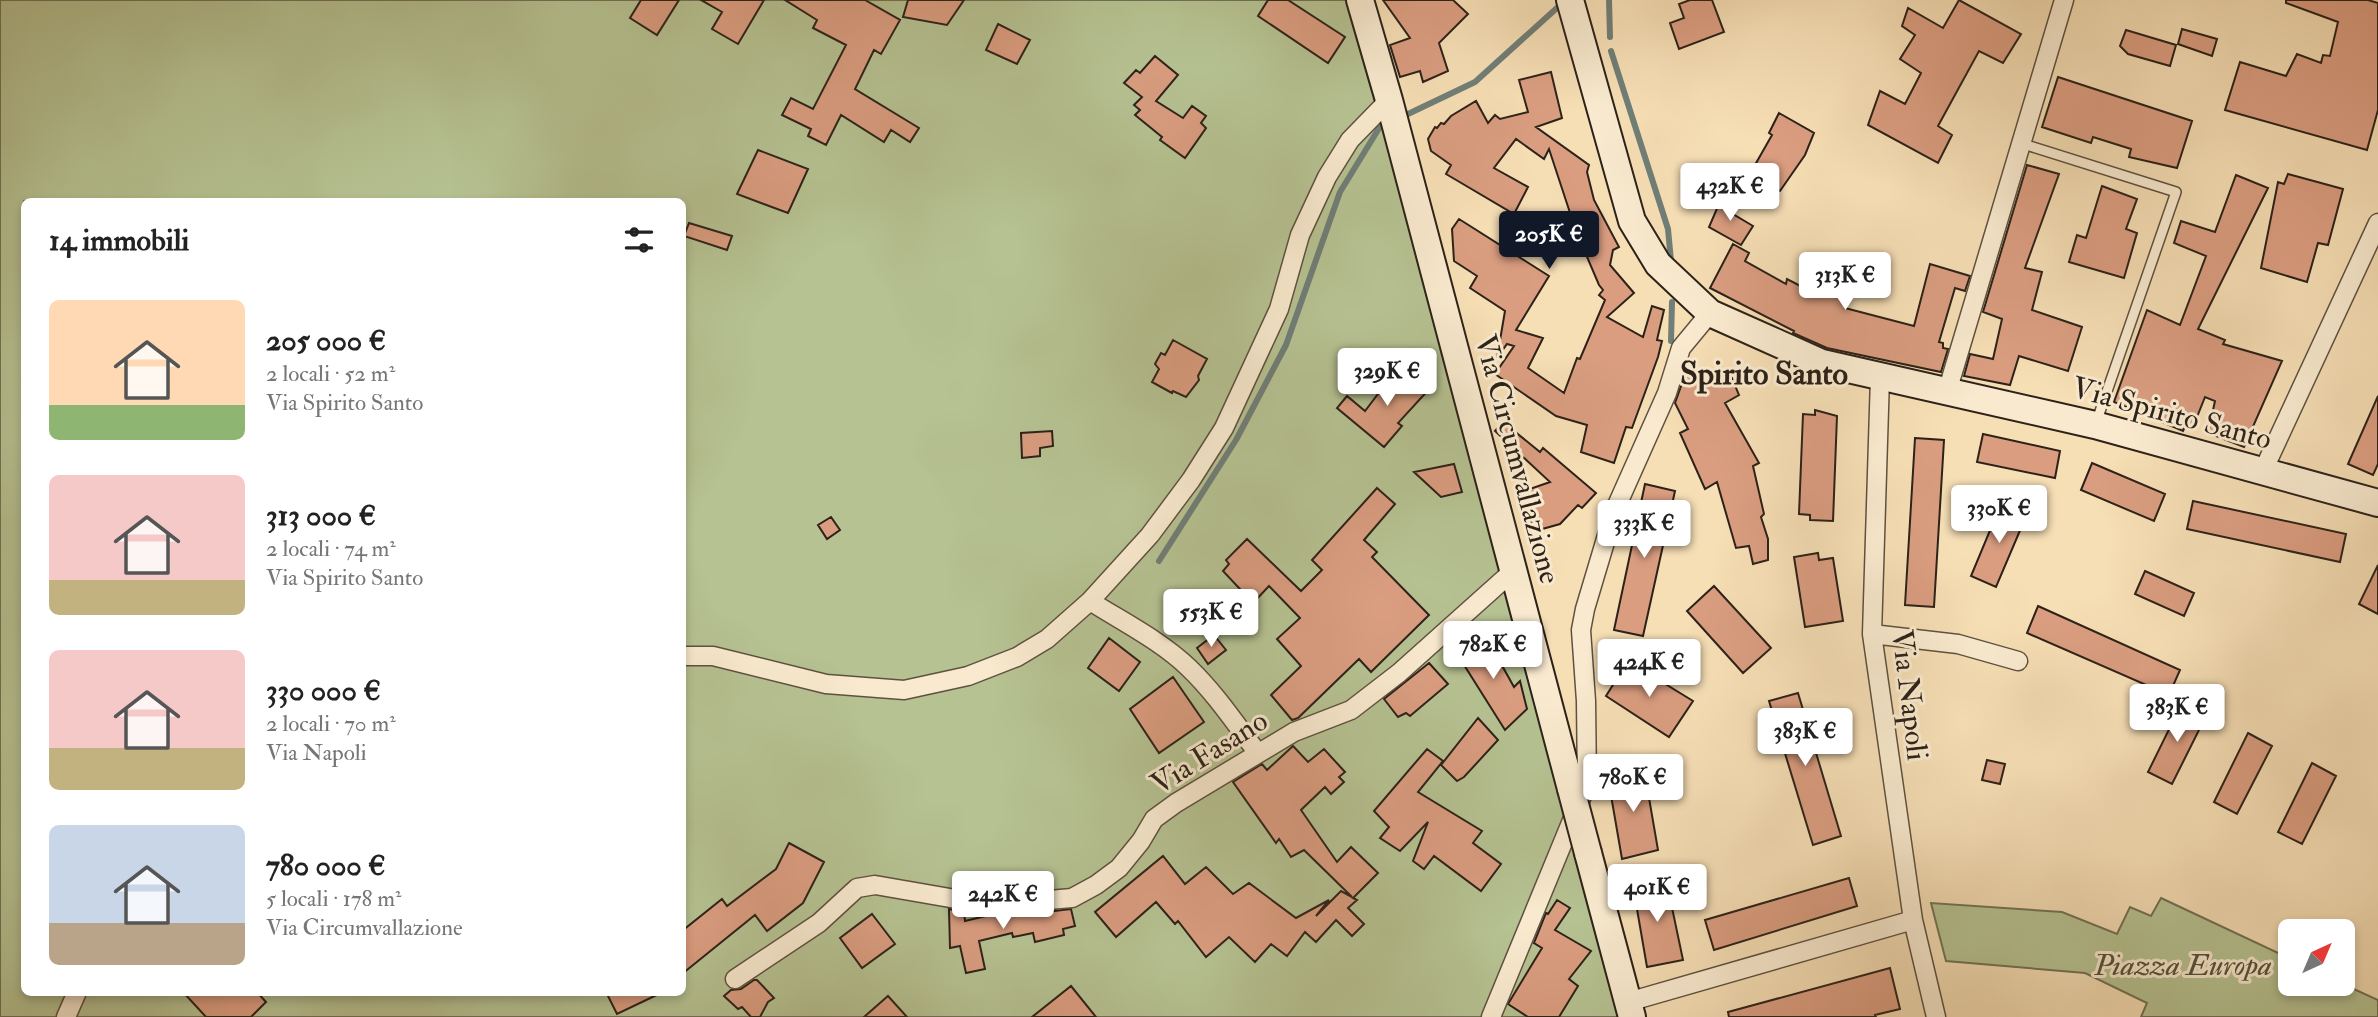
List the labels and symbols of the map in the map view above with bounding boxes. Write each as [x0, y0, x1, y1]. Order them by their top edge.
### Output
pin: 432K € [1673, 164, 1787, 223]
pin: 205K € [1492, 212, 1606, 271]
pin: 313K € [1788, 252, 1902, 312]
street label: Via Circumvallazione [1466, 330, 1569, 588]
pin: 329K € [1330, 348, 1444, 408]
district label: Spirito Santo [1680, 354, 1848, 394]
street label: Via Spirito Santo [2068, 369, 2276, 458]
pin: 330K € [1942, 486, 2056, 545]
pin: 333K € [1587, 500, 1701, 560]
pin: 553K € [1154, 590, 1268, 649]
pin: 782K € [1436, 622, 1550, 681]
street label: Via Napoli [1883, 628, 1936, 763]
pin: 424K € [1592, 640, 1706, 699]
pin: 383K € [2120, 684, 2234, 744]
street label: Via Fasano [1144, 702, 1274, 803]
pin: 383K € [1748, 708, 1862, 768]
pin: 780K € [1576, 754, 1690, 814]
pin: 401K € [1600, 864, 1714, 924]
pin: 242K € [946, 872, 1060, 931]
north arrow [2278, 919, 2356, 996]
park label: Piazza Europa [2093, 947, 2272, 984]

